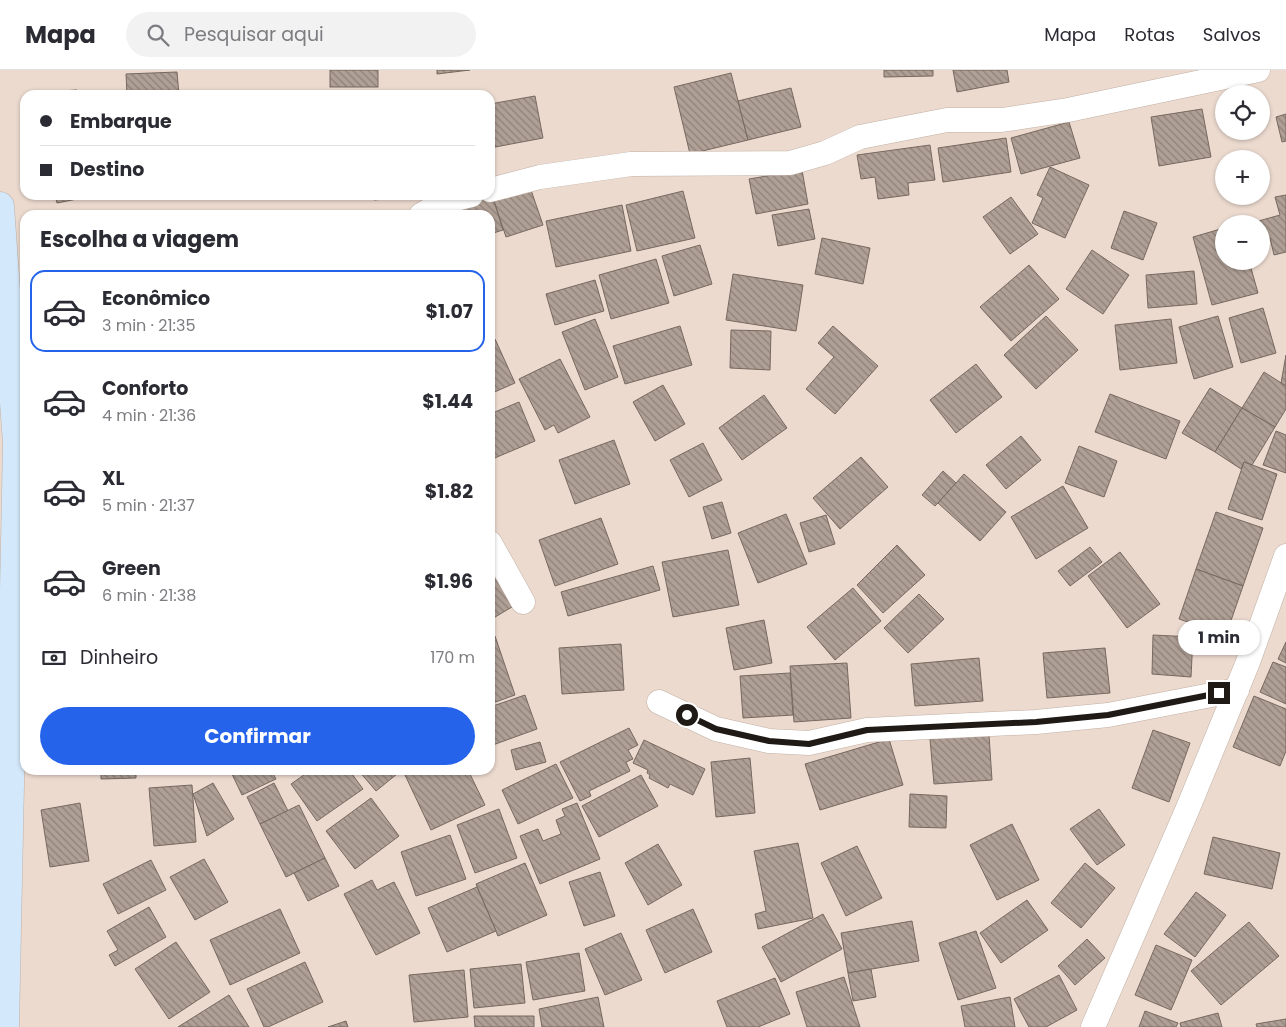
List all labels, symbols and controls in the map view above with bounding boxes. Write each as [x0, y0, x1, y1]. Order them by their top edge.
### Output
search box [126, 12, 476, 57]
text: Mapa [25, 18, 96, 51]
icon: search [144, 21, 172, 49]
text: Pesquisar aqui [184, 21, 324, 48]
text: Mapa [1044, 22, 1096, 47]
text: Rotas [1124, 22, 1175, 47]
text: Salvos [1203, 22, 1261, 47]
map controls [1215, 85, 1270, 270]
button: locate [1215, 85, 1270, 140]
text: Embarque [70, 108, 172, 135]
button: + [1215, 150, 1270, 205]
text: Destino [70, 156, 144, 183]
button: − [1215, 215, 1270, 270]
text: Escolha a viagem [40, 224, 239, 255]
text: Econômico [102, 285, 210, 312]
icon: car [42, 289, 87, 334]
text: $1.07 [425, 298, 473, 325]
text: 3 min · 21:35 [102, 314, 196, 337]
text: Conforto [102, 375, 188, 402]
icon: car [42, 379, 87, 424]
text: $1.44 [422, 388, 473, 415]
text: 4 min · 21:36 [102, 404, 196, 427]
text: XL [102, 465, 125, 492]
icon: car [42, 469, 87, 514]
text: $1.82 [425, 478, 473, 505]
text: 5 min · 21:37 [102, 494, 195, 517]
text: Green [102, 555, 161, 582]
icon: car [42, 559, 87, 604]
text: $1.96 [424, 568, 473, 595]
text: 6 min · 21:38 [102, 584, 196, 607]
callout: 1 min [1178, 620, 1260, 656]
text: 1 min [1198, 626, 1240, 649]
icon: cash [40, 644, 68, 672]
text: Dinheiro [80, 644, 158, 671]
text: 170 m [430, 646, 475, 669]
route end [1208, 682, 1230, 704]
route start [676, 704, 698, 726]
button: Confirmar [40, 707, 475, 765]

